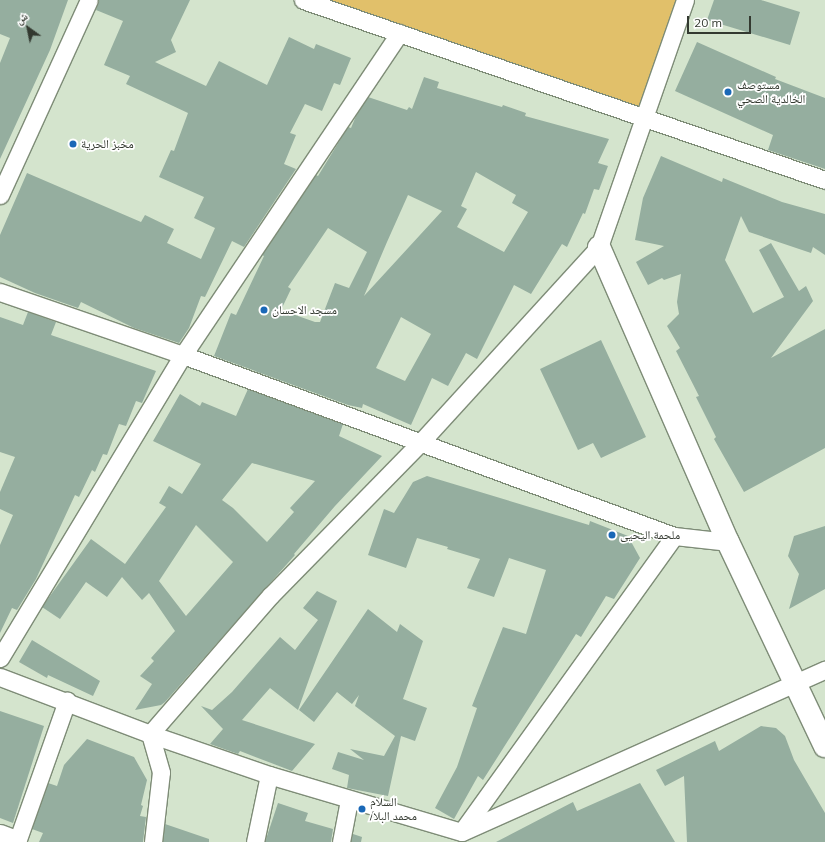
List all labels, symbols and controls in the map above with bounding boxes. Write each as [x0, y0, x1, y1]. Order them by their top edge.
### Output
north arrow [8, 8, 48, 48]
scale bar [689, 8, 753, 34]
text: ش [13, 9, 30, 27]
text: 20 m [694, 15, 722, 30]
place label: مستوصف الخالدية الصحي [737, 78, 805, 106]
marker: مستوصف الخالدية الصحي [722, 86, 734, 98]
place label: مخبز الحرية [81, 137, 134, 151]
marker: مخبز الحرية [68, 139, 78, 149]
place label: مسجد الاحسان [272, 303, 337, 317]
marker: مسجد الاحسان [259, 305, 269, 315]
place label: ملحمة اليحيى [620, 528, 680, 542]
marker: ملحمة اليحيى [607, 530, 617, 540]
place label: السلام /محمد البلا [370, 795, 417, 823]
marker: السلام /محمد البلا [357, 804, 367, 814]

